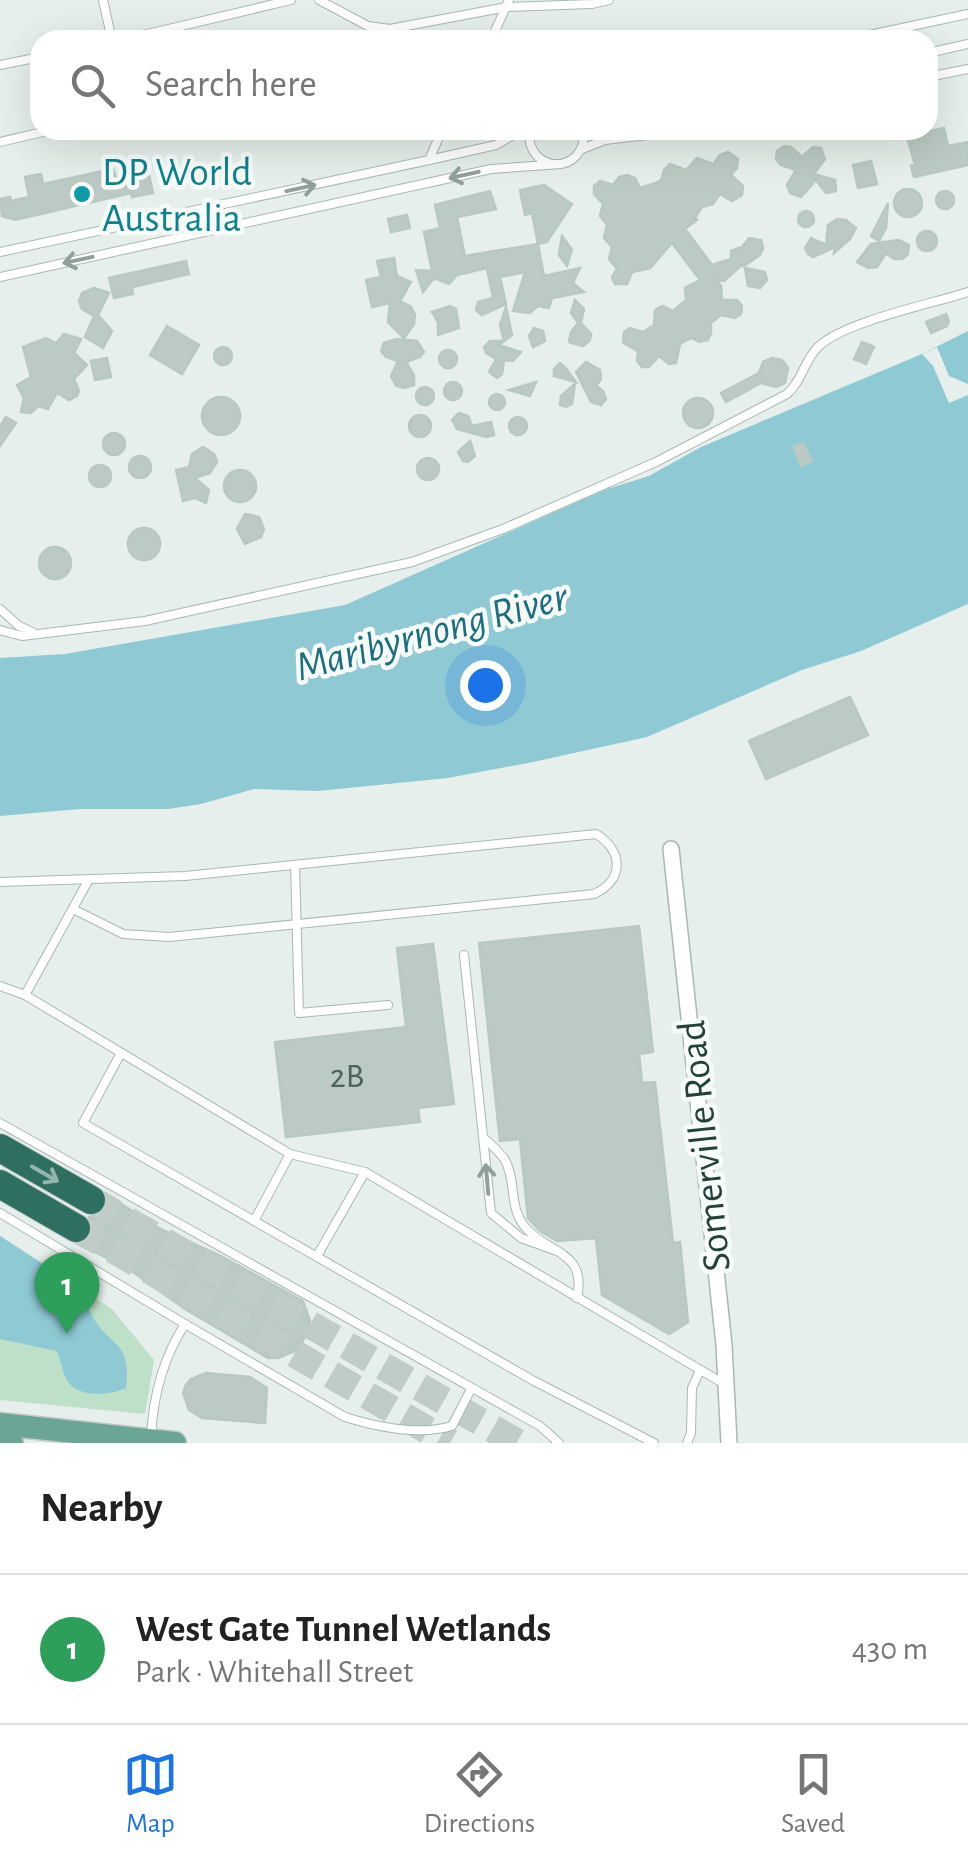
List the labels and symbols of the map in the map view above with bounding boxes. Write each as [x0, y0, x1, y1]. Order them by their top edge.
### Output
place label: DP World Australia [102, 153, 252, 239]
one-way arrow [449, 167, 481, 185]
one-way arrow [284, 178, 316, 196]
marker: DP World Australia [71, 183, 93, 205]
one-way arrow [63, 252, 95, 271]
water label: Maribyrnong River [291, 575, 573, 688]
your location [460, 660, 511, 711]
street label: Somerville Road [672, 1018, 738, 1273]
house number: 2B [330, 1059, 364, 1094]
one-way arrow [31, 1164, 59, 1184]
one-way arrow [478, 1164, 497, 1196]
pin: 1 [34, 1252, 100, 1334]

